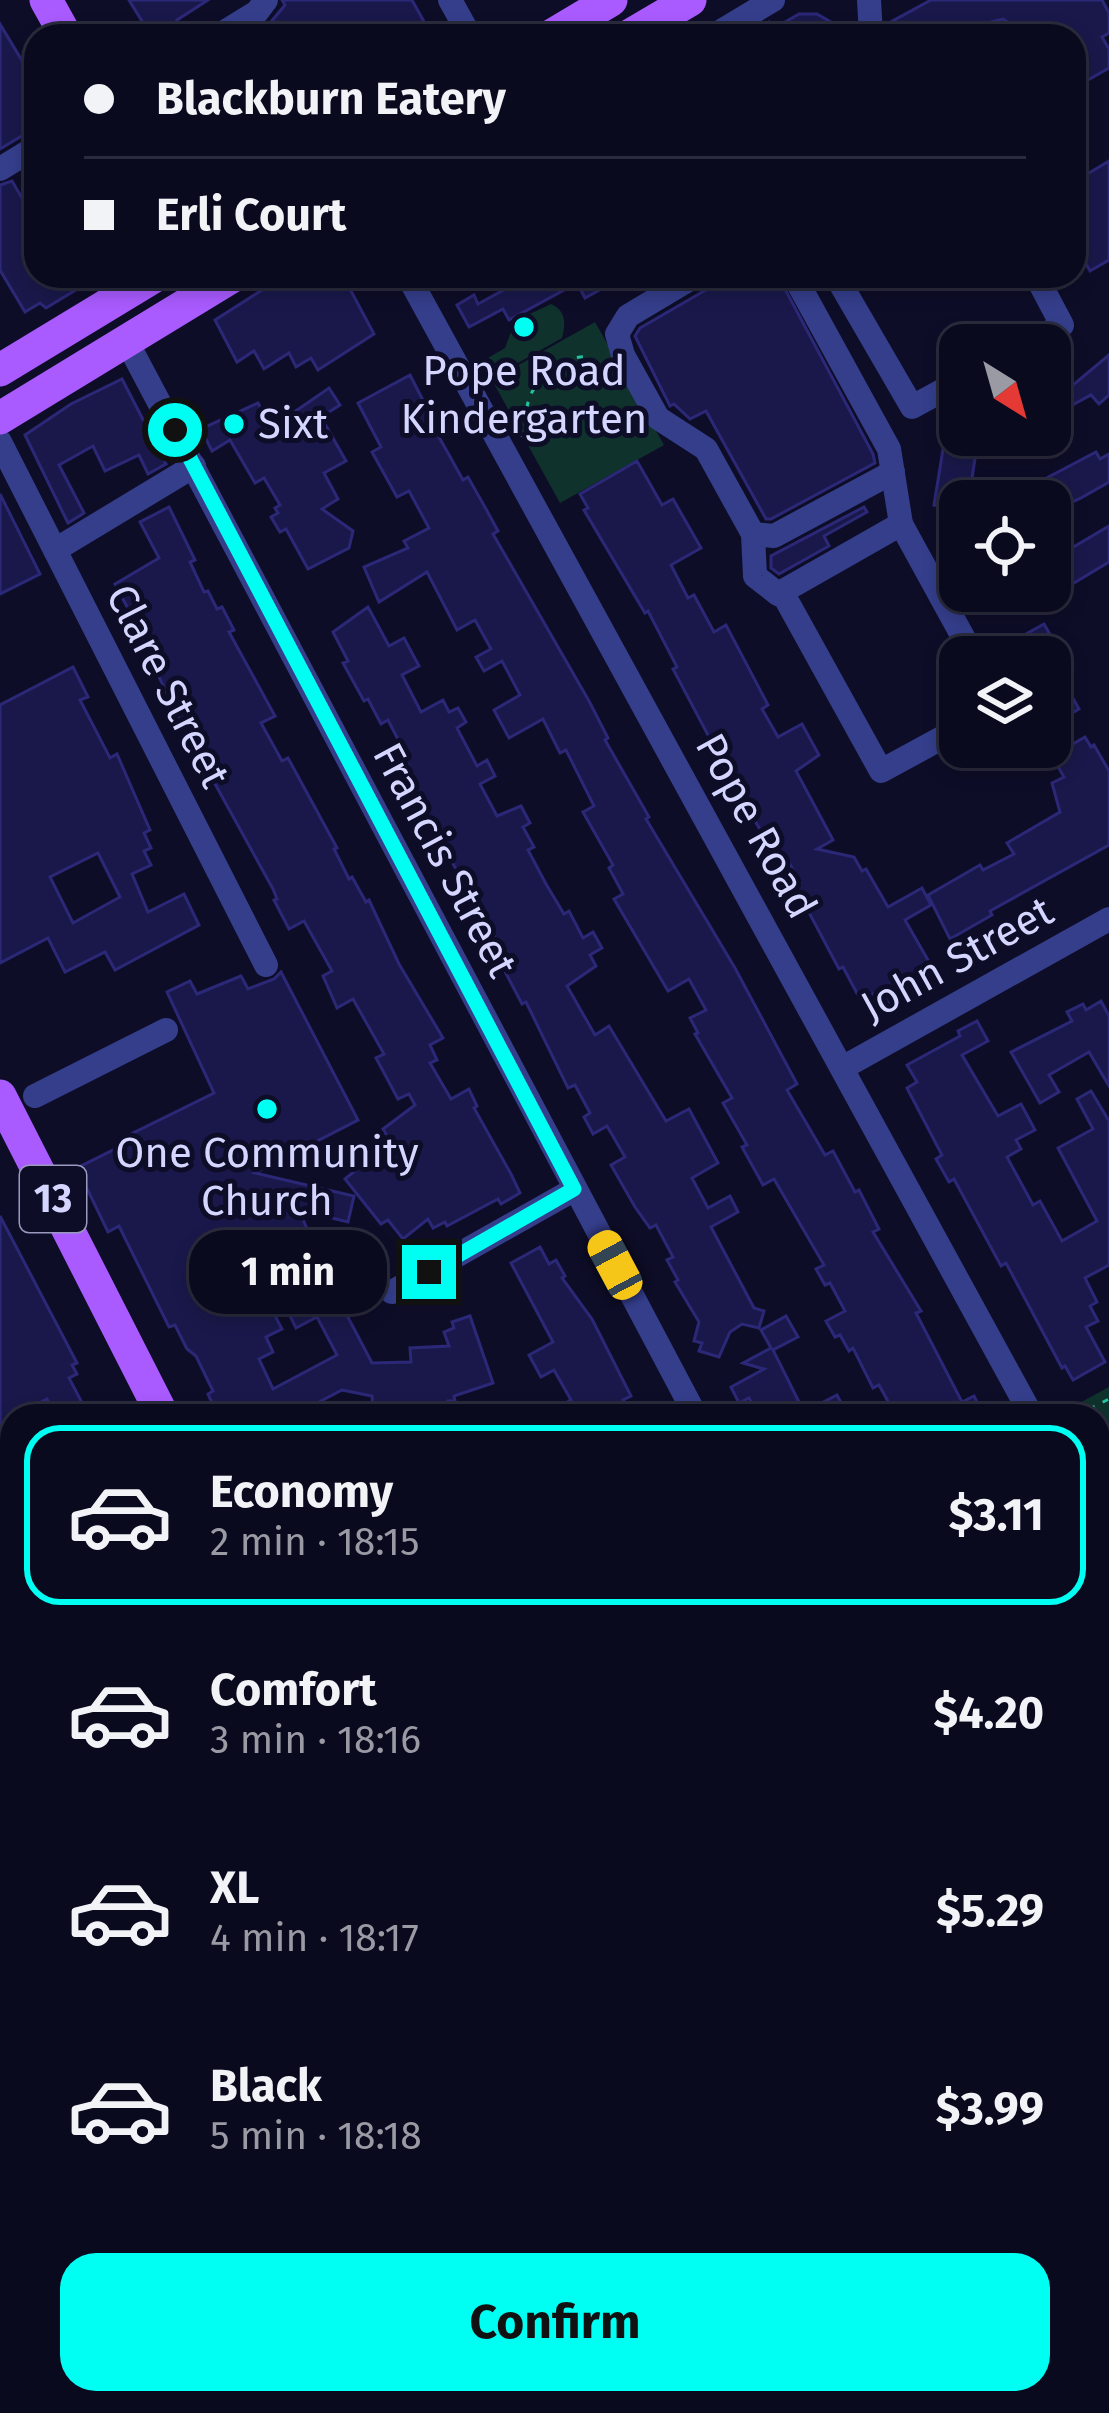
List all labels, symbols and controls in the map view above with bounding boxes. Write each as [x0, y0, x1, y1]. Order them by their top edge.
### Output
text: Blackburn Eatery [156, 72, 506, 126]
text: Erli Court [156, 188, 346, 242]
marker: Pope Road Kindergarten [511, 314, 537, 340]
north arrow [939, 324, 1071, 456]
map controls [939, 324, 1071, 768]
place label: Pope Road Kindergarten [401, 346, 647, 444]
place label: Sixt [258, 399, 329, 449]
route start [148, 403, 202, 457]
marker: Sixt [221, 411, 247, 437]
button: locate [939, 480, 1071, 612]
street label: Clare Street [96, 576, 241, 797]
button: layers [939, 636, 1071, 768]
street label: Pope Road [685, 725, 827, 927]
street label: Francis Street [362, 734, 528, 986]
street label: John Street [852, 885, 1062, 1032]
marker: One Community Church [254, 1096, 280, 1122]
place label: One Community Church [115, 1128, 419, 1226]
road number: 13 [20, 1166, 86, 1232]
car [582, 1225, 648, 1305]
callout: 1 min [189, 1230, 387, 1314]
route end [402, 1245, 456, 1299]
text: 1 min [241, 1249, 335, 1295]
icon: car [66, 1461, 174, 1569]
text: Economy [210, 1465, 393, 1519]
text: $3.11 [949, 1488, 1044, 1542]
text: 2 min · 18:15 [210, 1519, 420, 1565]
icon: car [66, 1659, 174, 1767]
text: Comfort [210, 1663, 377, 1717]
text: $4.20 [933, 1686, 1044, 1740]
text: 3 min · 18:16 [210, 1717, 421, 1763]
icon: car [66, 1857, 174, 1965]
text: XL [210, 1861, 259, 1915]
text: $5.29 [936, 1884, 1044, 1938]
text: 4 min · 18:17 [210, 1915, 419, 1961]
icon: car [66, 2055, 174, 2163]
text: Black [210, 2059, 322, 2113]
text: $3.99 [936, 2082, 1044, 2136]
text: 5 min · 18:18 [210, 2113, 422, 2159]
button: Confirm [60, 2253, 1050, 2391]

